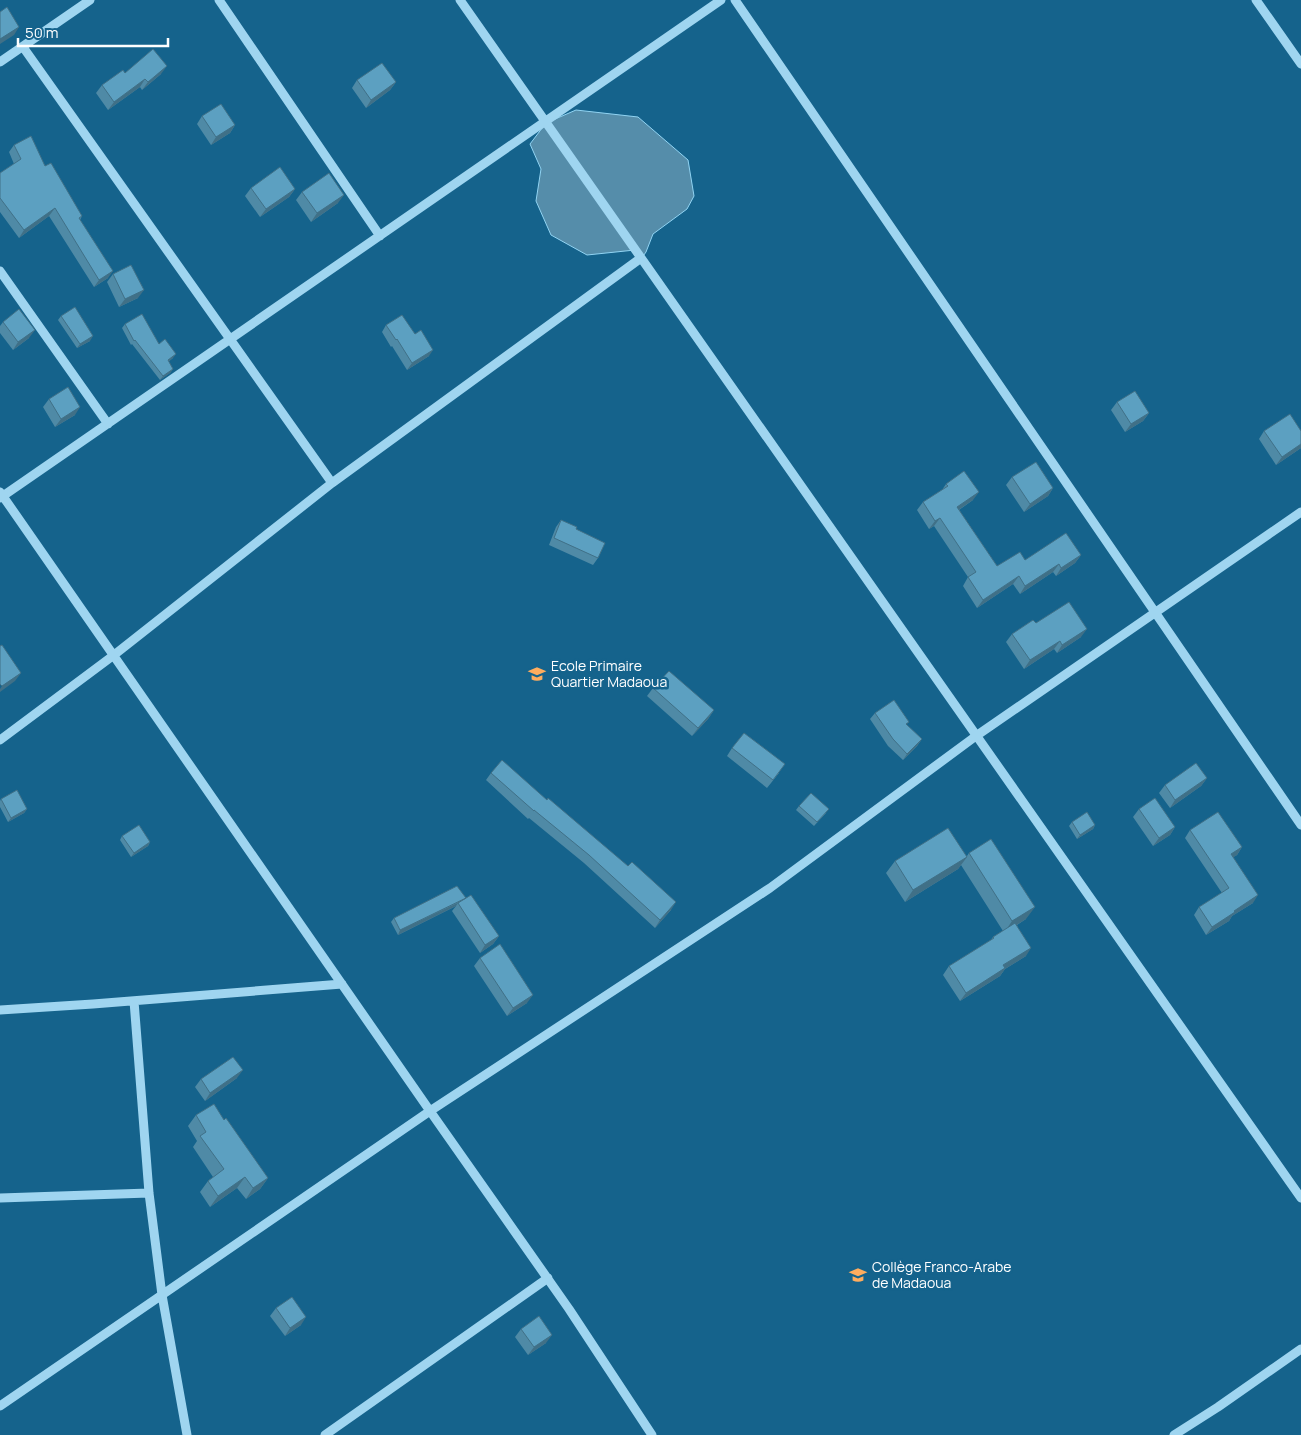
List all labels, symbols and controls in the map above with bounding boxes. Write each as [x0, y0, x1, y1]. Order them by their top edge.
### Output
scale bar [18, 15, 168, 47]
text: 50 m [25, 22, 59, 43]
place label: Ecole Primaire Quartier Madaoua [551, 656, 667, 691]
school or university icon: Ecole Primaire Quartier Madaoua [527, 664, 547, 684]
place label: Collège Franco-Arabe de Madaoua [872, 1257, 1011, 1292]
school or university icon: Collège Franco-Arabe de Madaoua [848, 1265, 868, 1285]

